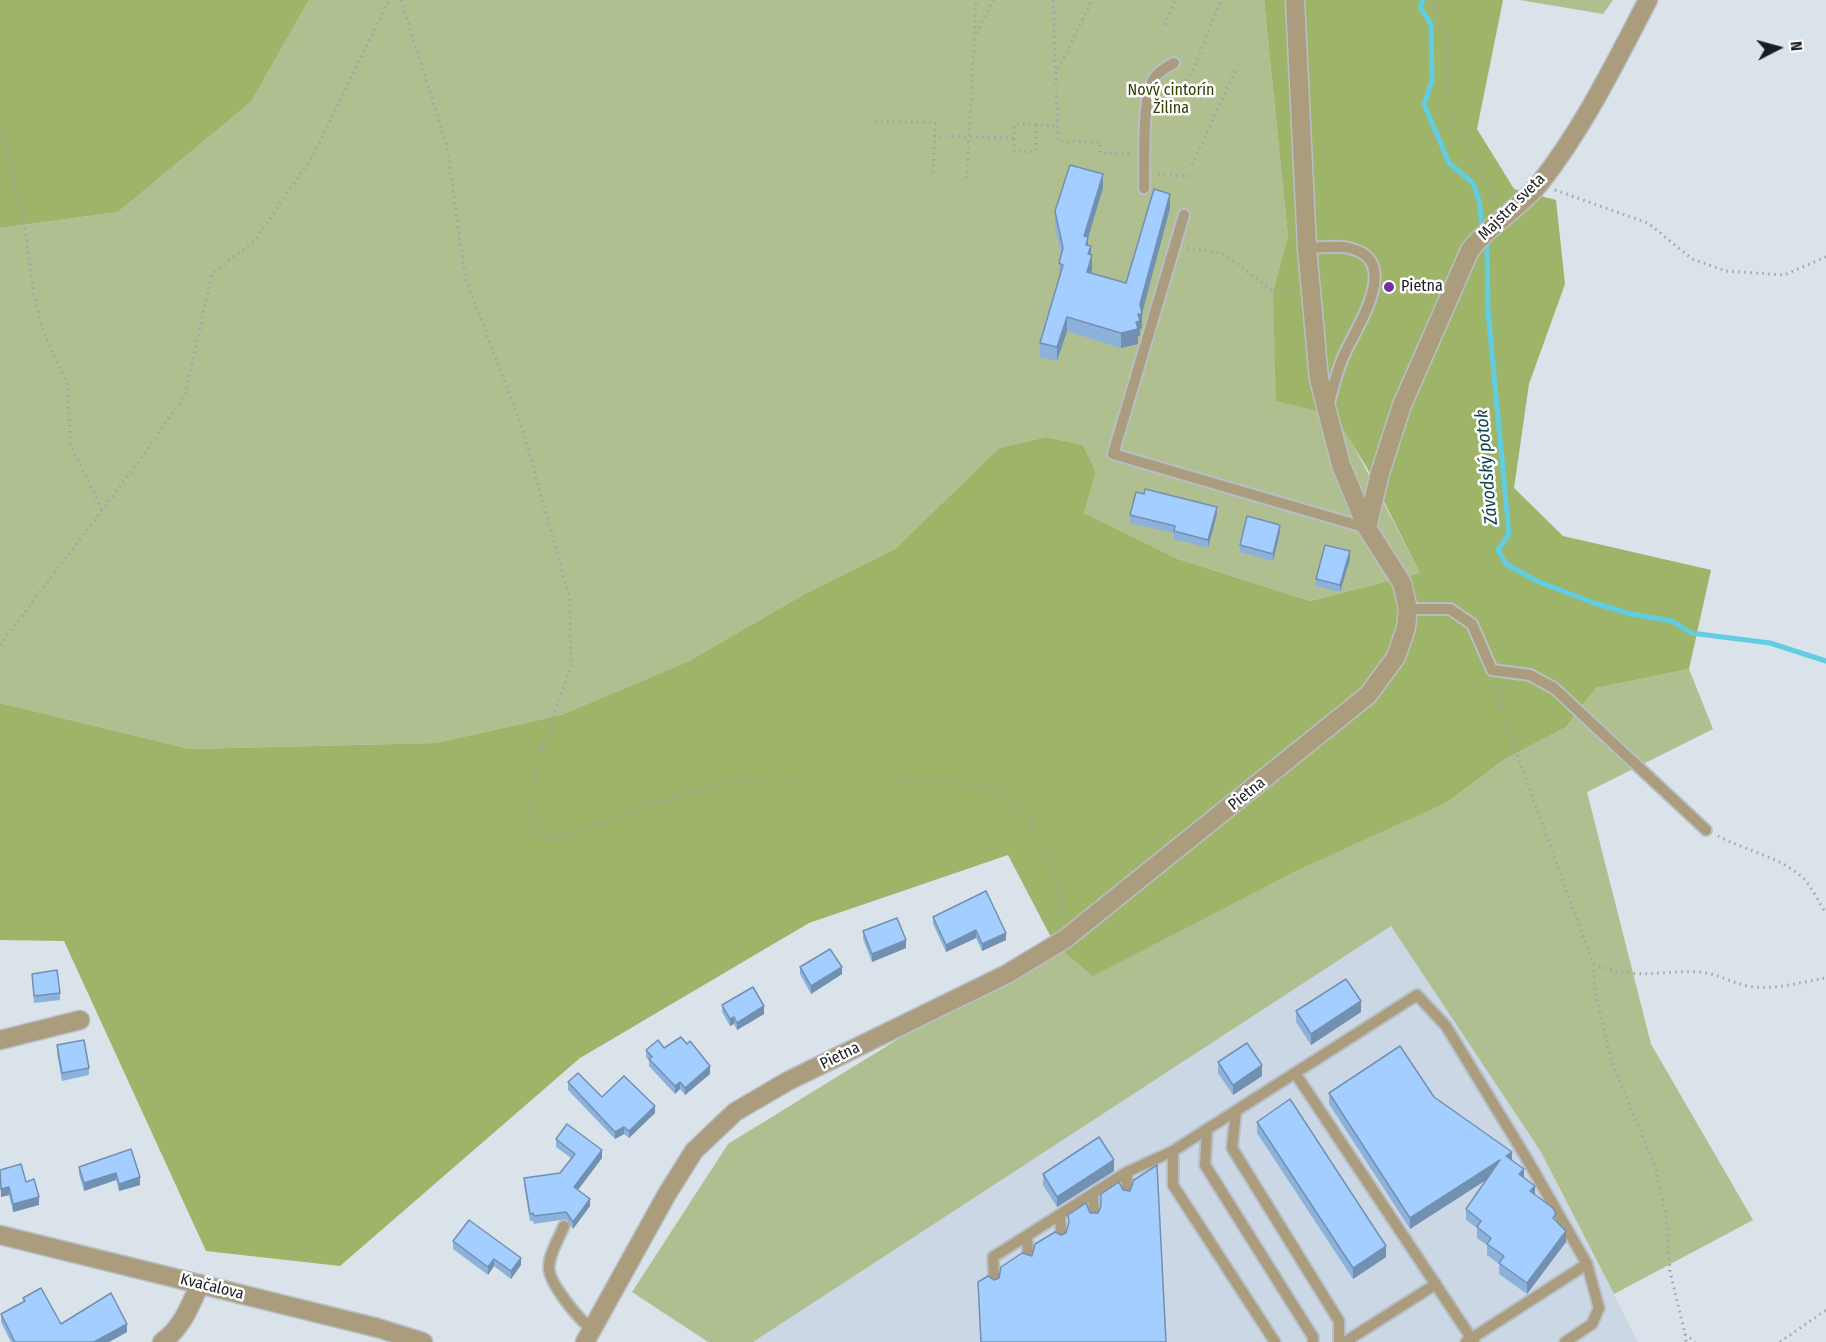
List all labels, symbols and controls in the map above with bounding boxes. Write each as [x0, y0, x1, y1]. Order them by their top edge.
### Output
north arrow [1748, 18, 1808, 78]
text: N [1786, 40, 1806, 52]
park label: Nový cintorín Žilina [1128, 81, 1214, 119]
street label: Majstra sveta [1475, 170, 1549, 244]
place label: Pietna [1401, 277, 1443, 297]
marker: Pietna [1382, 280, 1396, 294]
water label: Závodský potok [1471, 408, 1503, 526]
street label: Pietna [1225, 773, 1269, 815]
street label: Pietna [817, 1038, 863, 1074]
street label: Kvačalova [178, 1270, 246, 1304]

